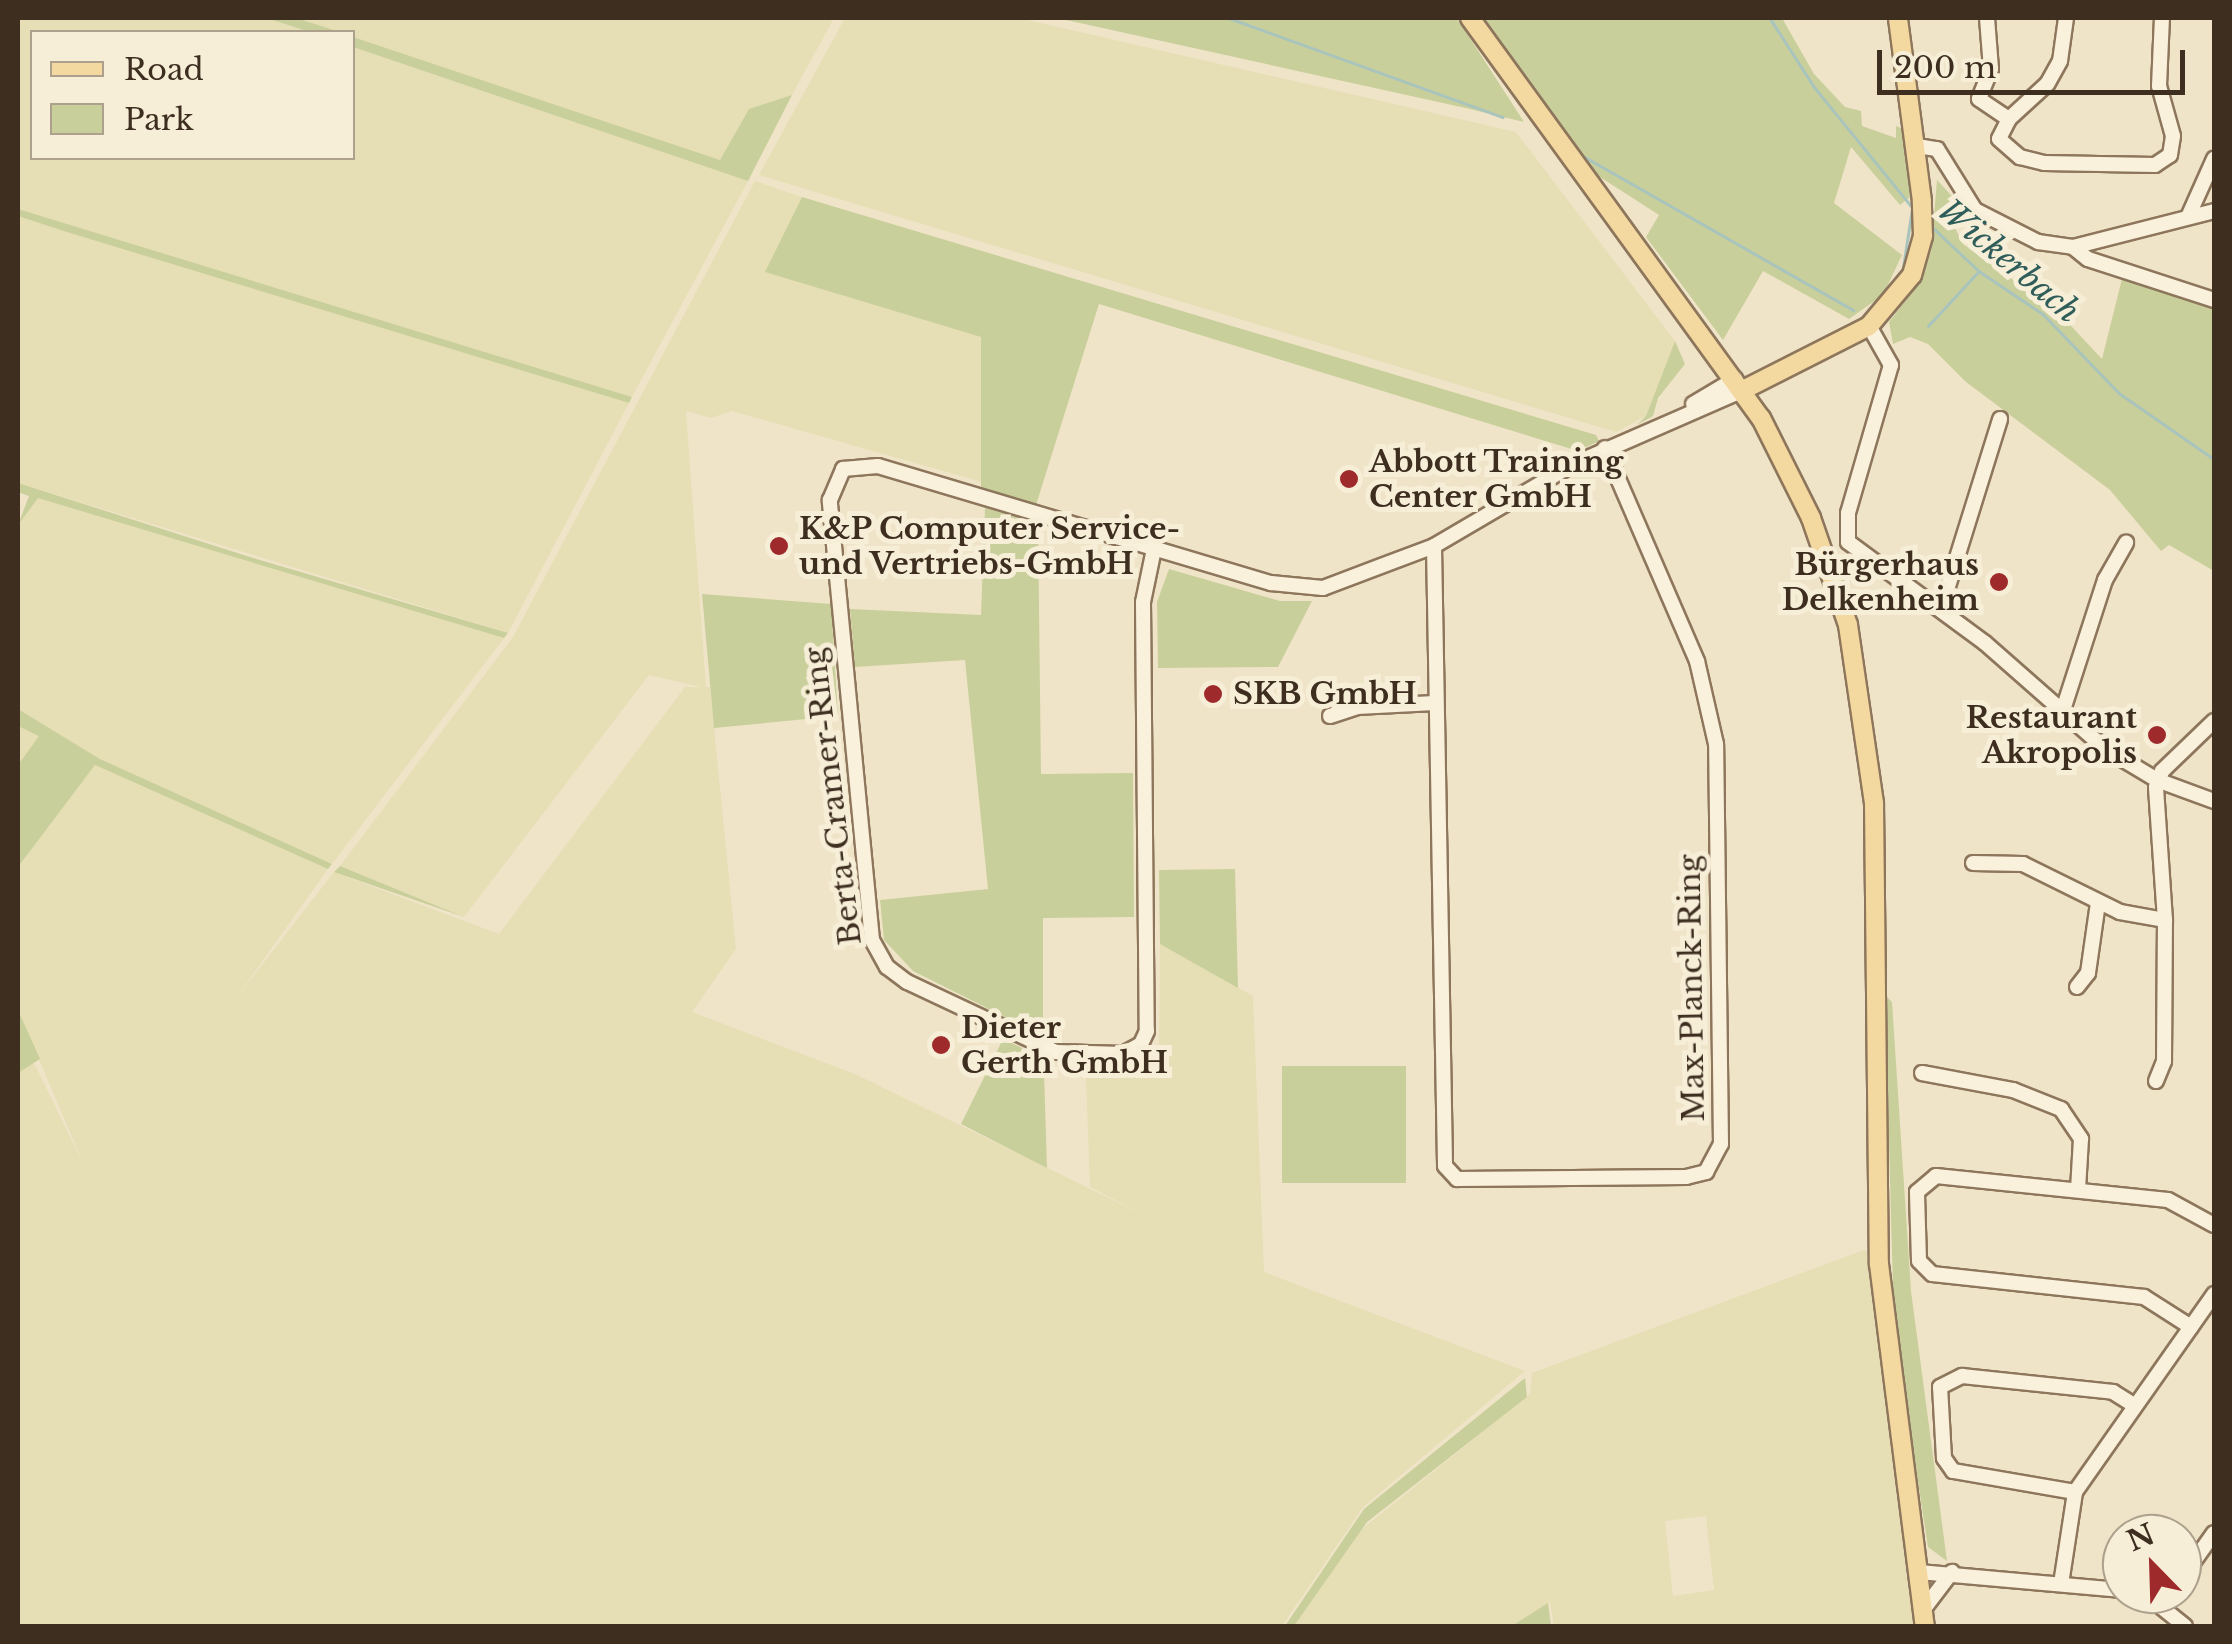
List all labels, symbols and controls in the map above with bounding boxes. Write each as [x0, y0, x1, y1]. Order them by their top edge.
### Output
legend [30, 30, 355, 160]
scale bar [1882, 30, 2190, 92]
text: 200 m [1894, 49, 1996, 86]
text: Road [124, 51, 204, 88]
text: Park [124, 101, 194, 138]
water label: Wickerbach [1931, 191, 2087, 331]
place label: Abbott Training Center GmbH [1369, 444, 1624, 514]
marker: Abbott Training Center GmbH [1338, 468, 1360, 490]
place label: K&P Computer Service- und Vertriebs-GmbH [799, 511, 1182, 582]
marker: K&P Computer Service- und Vertriebs-GmbH [768, 535, 790, 557]
place label: Bürgerhaus Delkenheim [1782, 547, 1979, 618]
marker: Bürgerhaus Delkenheim [1988, 571, 2010, 593]
street label: Berta-Cramer-Ring [797, 645, 869, 947]
place label: SKB GmbH [1233, 676, 1417, 712]
marker: SKB GmbH [1202, 683, 1224, 705]
place label: Restaurant Akropolis [1966, 700, 2137, 770]
marker: Restaurant Akropolis [2146, 724, 2168, 746]
street label: Max-Planck-Ring [1672, 854, 1712, 1122]
place label: Dieter Gerth GmbH [961, 1010, 1168, 1080]
marker: Dieter Gerth GmbH [930, 1034, 952, 1056]
north arrow [2102, 1514, 2202, 1614]
text: N [2122, 1517, 2160, 1559]

